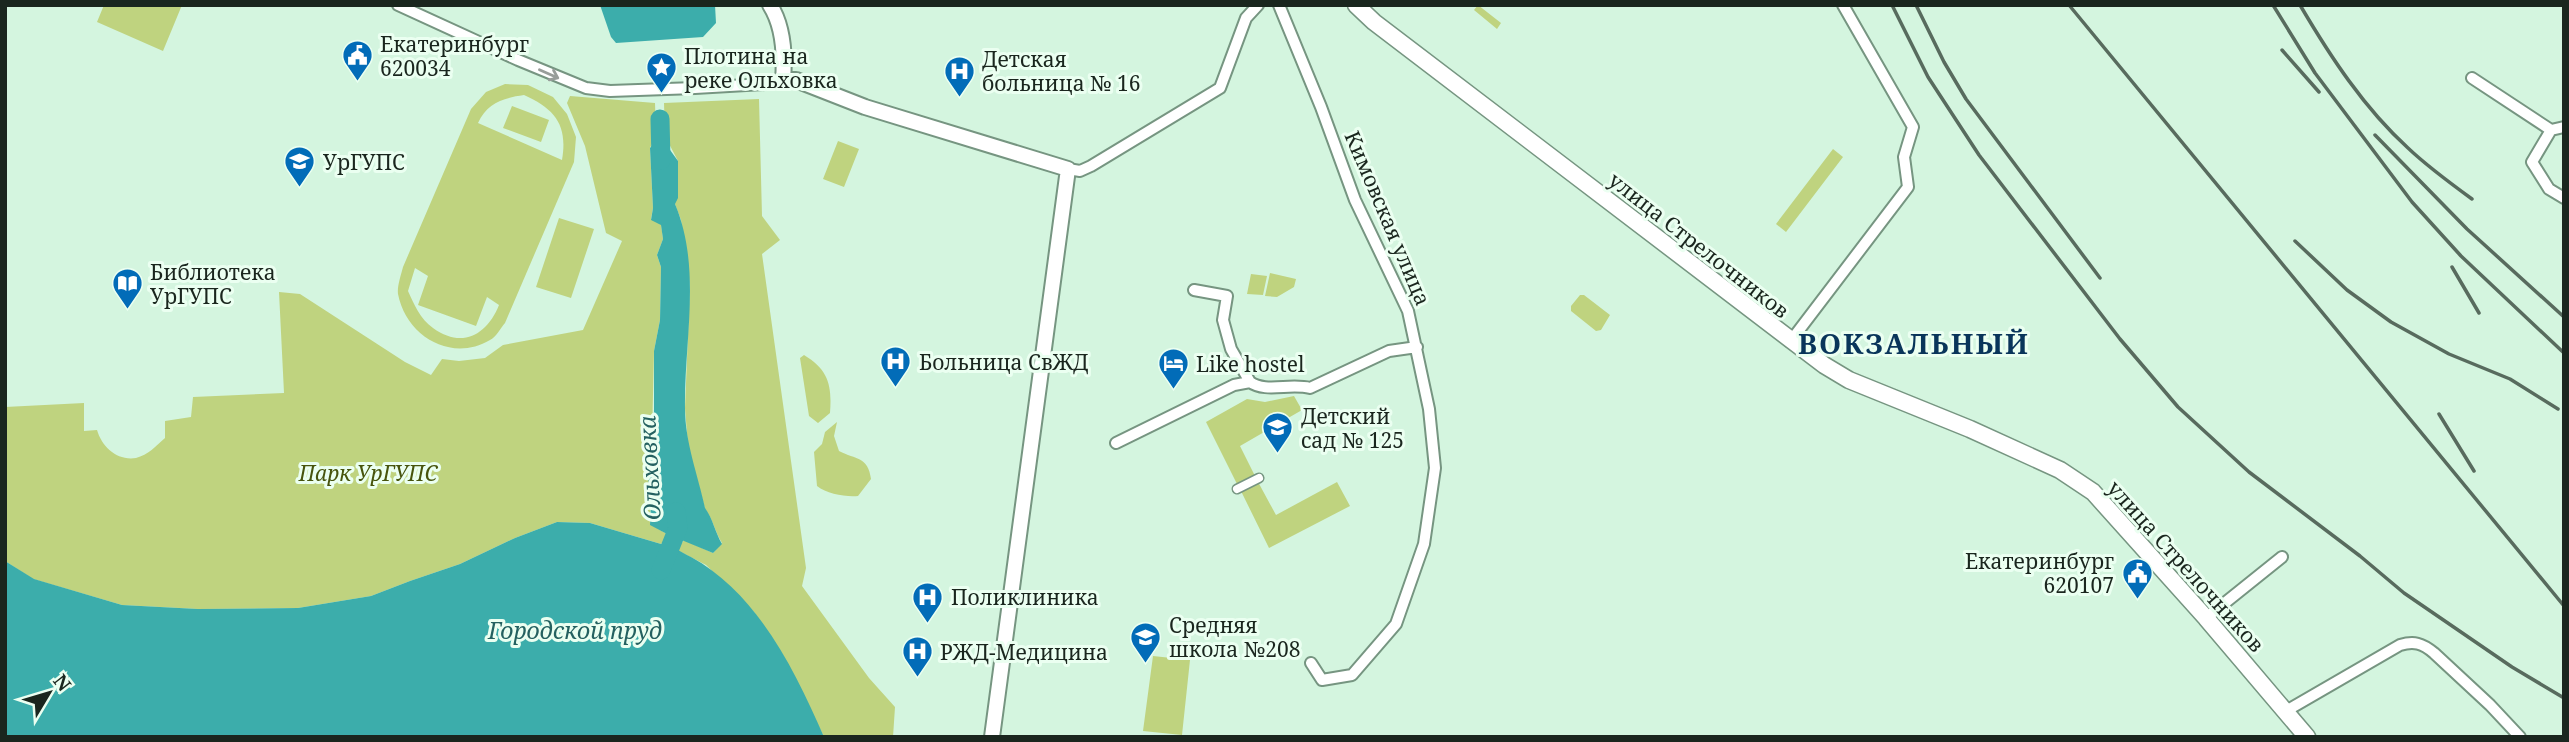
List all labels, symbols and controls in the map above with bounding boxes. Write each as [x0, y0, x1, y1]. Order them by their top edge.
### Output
place label: Екатеринбург 620034 [380, 30, 529, 82]
public building icon: Екатеринбург 620034 [340, 39, 374, 83]
place label: Плотина на реке Ольховка [684, 42, 838, 94]
place label: Детская больница № 16 [982, 45, 1141, 97]
place icon: Плотина на реке Ольховка [644, 51, 678, 95]
hospital icon: Детская больница № 16 [942, 54, 976, 98]
one-way arrow [538, 68, 559, 81]
street label: Кимовская улица [1339, 126, 1437, 310]
school or university icon: УрГУПС [283, 145, 317, 189]
place label: УрГУПС [323, 148, 405, 176]
street label: улица Стрелочников [1603, 166, 1795, 324]
place label: Библиотека УрГУПС [150, 258, 276, 310]
library icon: Библиотека УрГУПС [110, 267, 144, 311]
district label: ВОКЗАЛЬНЫЙ [1798, 324, 2030, 362]
hospital icon: Больница СвЖД [879, 345, 913, 389]
hotel icon: Like hostel [1156, 347, 1190, 391]
place label: Больница СвЖД [919, 348, 1089, 376]
place label: Like hostel [1196, 350, 1305, 378]
place label: Детский сад № 125 [1301, 402, 1404, 454]
school or university icon: Детский сад № 125 [1261, 411, 1295, 455]
water label: Ольховка [630, 415, 668, 521]
park label: Парк УрГУПС [298, 459, 438, 487]
street label: улица Стрелочников [2101, 474, 2271, 658]
place label: Екатеринбург 620107 [1965, 547, 2114, 599]
public building icon: Екатеринбург 620107 [2120, 556, 2154, 600]
hospital icon: Поликлиника [911, 580, 945, 624]
place label: Поликлиника [951, 583, 1099, 611]
place label: Средняя школа №208 [1169, 611, 1300, 663]
water label: Городской пруд [487, 614, 662, 646]
school or university icon: Средняя школа №208 [1129, 620, 1163, 664]
hospital icon: РЖД-Медицина [900, 635, 934, 679]
place label: РЖД-Медицина [940, 638, 1108, 666]
north arrow [14, 658, 84, 728]
text: N [48, 669, 77, 696]

